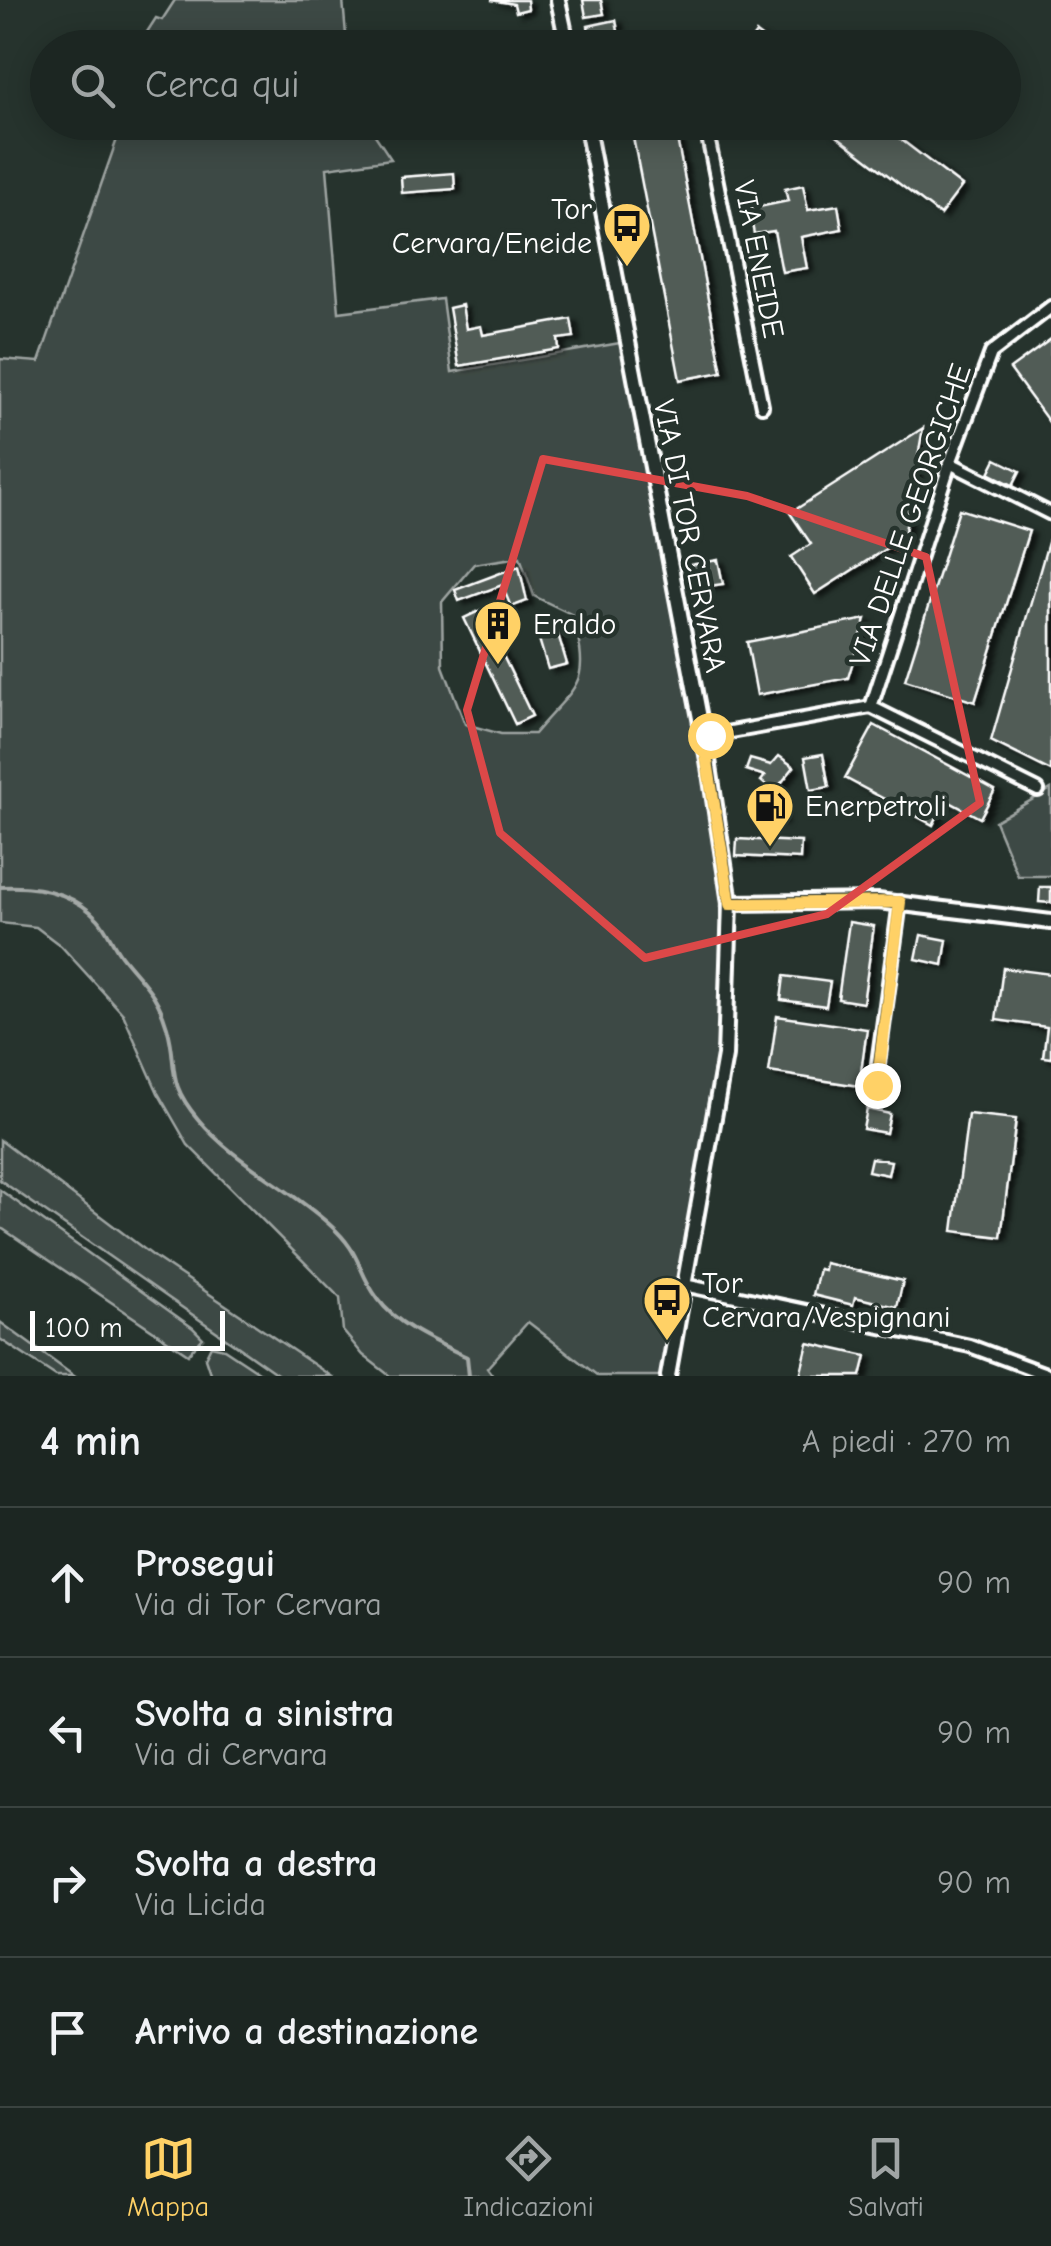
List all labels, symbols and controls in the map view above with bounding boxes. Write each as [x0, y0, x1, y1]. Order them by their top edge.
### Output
search box [30, 30, 1021, 140]
icon: search [65, 58, 120, 113]
text: Cerca qui [145, 63, 300, 107]
street label: VIA ENEIDE [726, 177, 791, 341]
place label: Tor Cervara/Eneide [392, 192, 592, 261]
bus stop icon: Tor Cervara/Eneide [601, 200, 653, 268]
street label: VIA DELLE GEORGICHE [842, 359, 979, 671]
street label: VIA DI TOR CERVARA [646, 397, 733, 676]
building icon: Eraldo [472, 598, 524, 666]
place label: Eraldo [533, 607, 616, 642]
route start [688, 713, 734, 759]
fuel station icon: Enerpetroli [744, 780, 796, 848]
place label: Enerpetroli [805, 789, 947, 824]
route end [855, 1063, 901, 1109]
place label: Tor Cervara/Vespignani [702, 1266, 951, 1335]
bus stop icon: Tor Cervara/Vespignani [641, 1274, 693, 1342]
scale bar [30, 1306, 225, 1350]
text: 100 m [45, 1312, 123, 1344]
text: 4 min [40, 1417, 141, 1466]
text: A piedi · 270 m [802, 1423, 1011, 1460]
text: Prosegui [135, 1542, 275, 1586]
icon: ahead [40, 1555, 95, 1610]
text: 90 m [937, 1564, 1011, 1601]
text: Via di Tor Cervara [135, 1586, 382, 1623]
text: Svolta a sinistra [135, 1692, 394, 1736]
icon: left [40, 1705, 95, 1760]
text: 90 m [937, 1714, 1011, 1751]
text: Via di Cervara [135, 1736, 328, 1773]
text: Svolta a destra [135, 1842, 378, 1886]
icon: right [40, 1855, 95, 1910]
text: 90 m [937, 1864, 1011, 1901]
text: Via Licida [135, 1886, 266, 1923]
icon: arrive [40, 2005, 95, 2060]
text: Arrivo a destinazione [135, 2010, 478, 2054]
tab: Mappa [127, 2131, 209, 2223]
tab: Indicazioni [463, 2131, 594, 2223]
tab: Salvati [848, 2131, 924, 2223]

